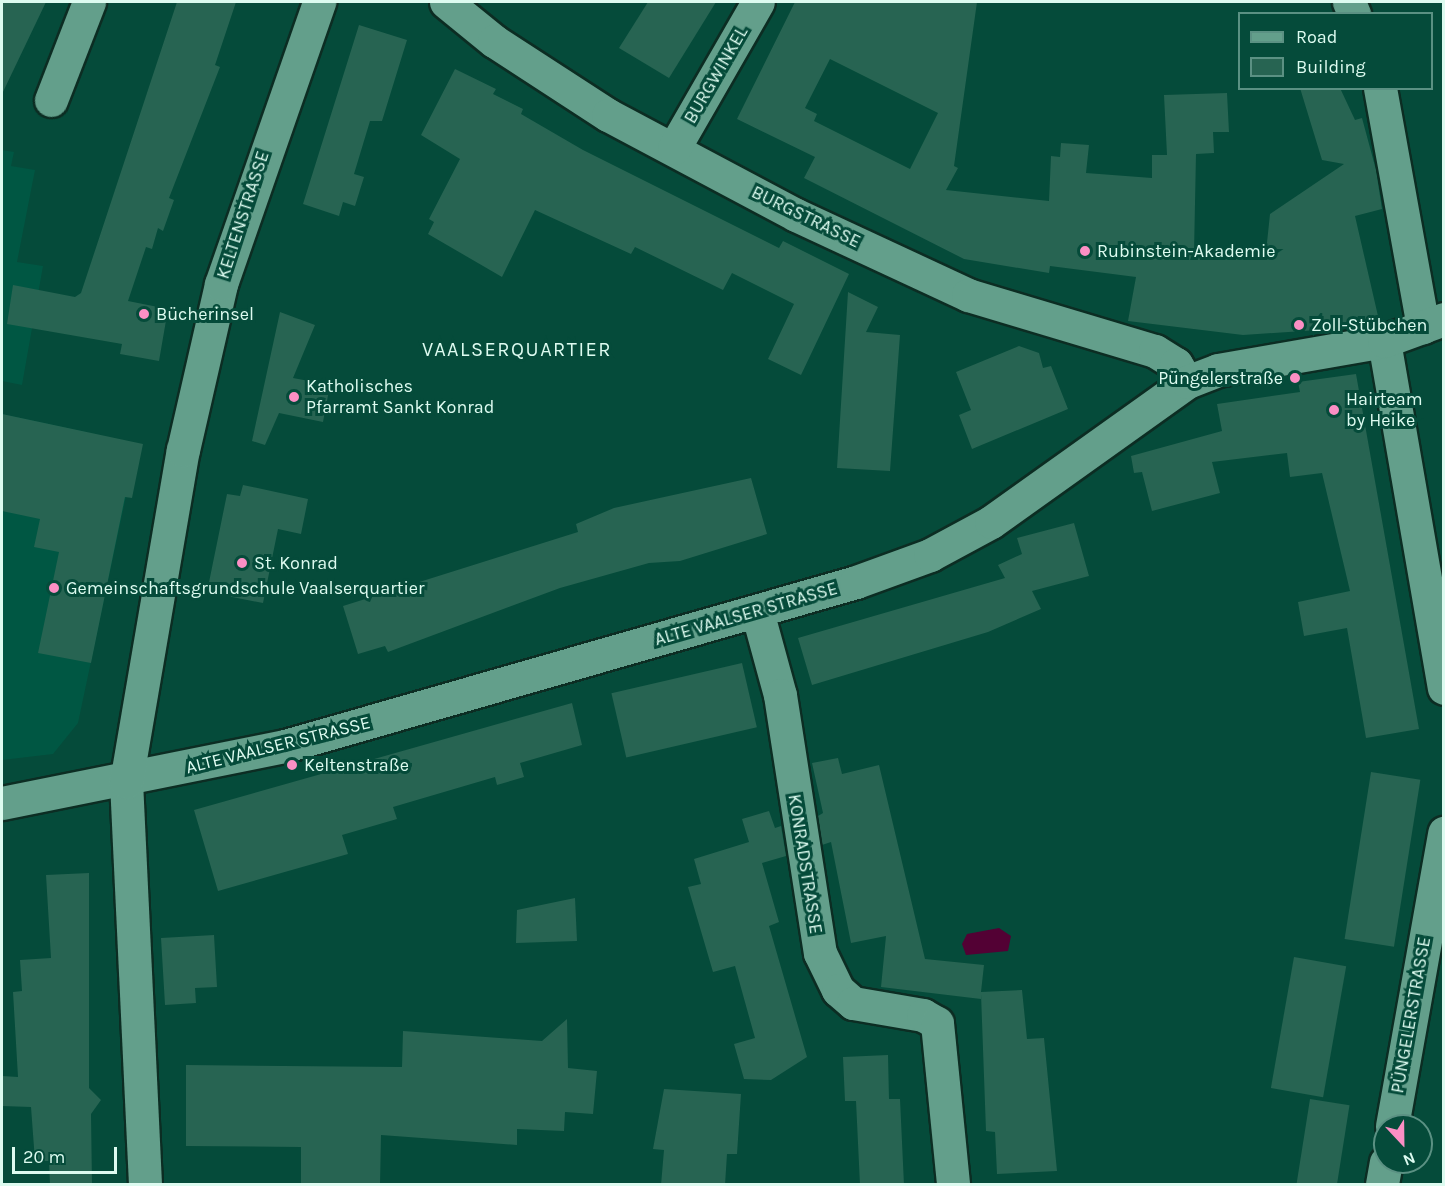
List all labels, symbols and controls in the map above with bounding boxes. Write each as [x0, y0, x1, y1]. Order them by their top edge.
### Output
legend [1238, 12, 1433, 90]
street label: BURGWINKEL [680, 23, 752, 127]
text: Road [1296, 26, 1337, 48]
text: Building [1296, 56, 1366, 78]
street label: KELTENSTRASSE [212, 148, 274, 282]
street label: BURGSTRASSE [748, 181, 864, 253]
place label: Rubinstein-Akademie [1097, 240, 1276, 262]
marker: Rubinstein-Akademie [1078, 244, 1092, 258]
place label: Bücherinsel [156, 303, 254, 325]
marker: Bücherinsel [137, 307, 151, 321]
place label: Zoll-Stübchen [1311, 314, 1427, 336]
marker: Zoll-Stübchen [1292, 318, 1306, 332]
district label: VAALSERQUARTIER [422, 337, 612, 361]
place label: Püngelerstraße [1158, 367, 1283, 389]
marker: Püngelerstraße [1288, 371, 1302, 385]
place label: Katholisches Pfarramt Sankt Konrad [306, 376, 494, 418]
place label: Hairteam by Heike [1346, 389, 1423, 432]
marker: Katholisches Pfarramt Sankt Konrad [287, 390, 301, 404]
marker: Hairteam by Heike [1327, 403, 1341, 417]
place label: St. Konrad [254, 552, 338, 574]
marker: St. Konrad [235, 556, 249, 570]
place label: Gemeinschaftsgrundschule Vaalserquartier [66, 577, 425, 599]
street label: ALTE VAALSER STRASSE [652, 578, 840, 650]
marker: Gemeinschaftsgrundschule Vaalserquartier [47, 581, 61, 595]
street label: ALTE VAALSER STRASSE [184, 712, 372, 778]
place label: Keltenstraße [304, 754, 409, 776]
marker: Keltenstraße [285, 758, 299, 772]
street label: KONRADSTRASSE [783, 793, 827, 935]
street label: PÜNGELERSTRASSE [1387, 935, 1435, 1095]
north arrow [1373, 1114, 1433, 1174]
scale bar [15, 1135, 120, 1173]
text: 20 m [23, 1146, 65, 1168]
text: N [1400, 1148, 1418, 1170]

